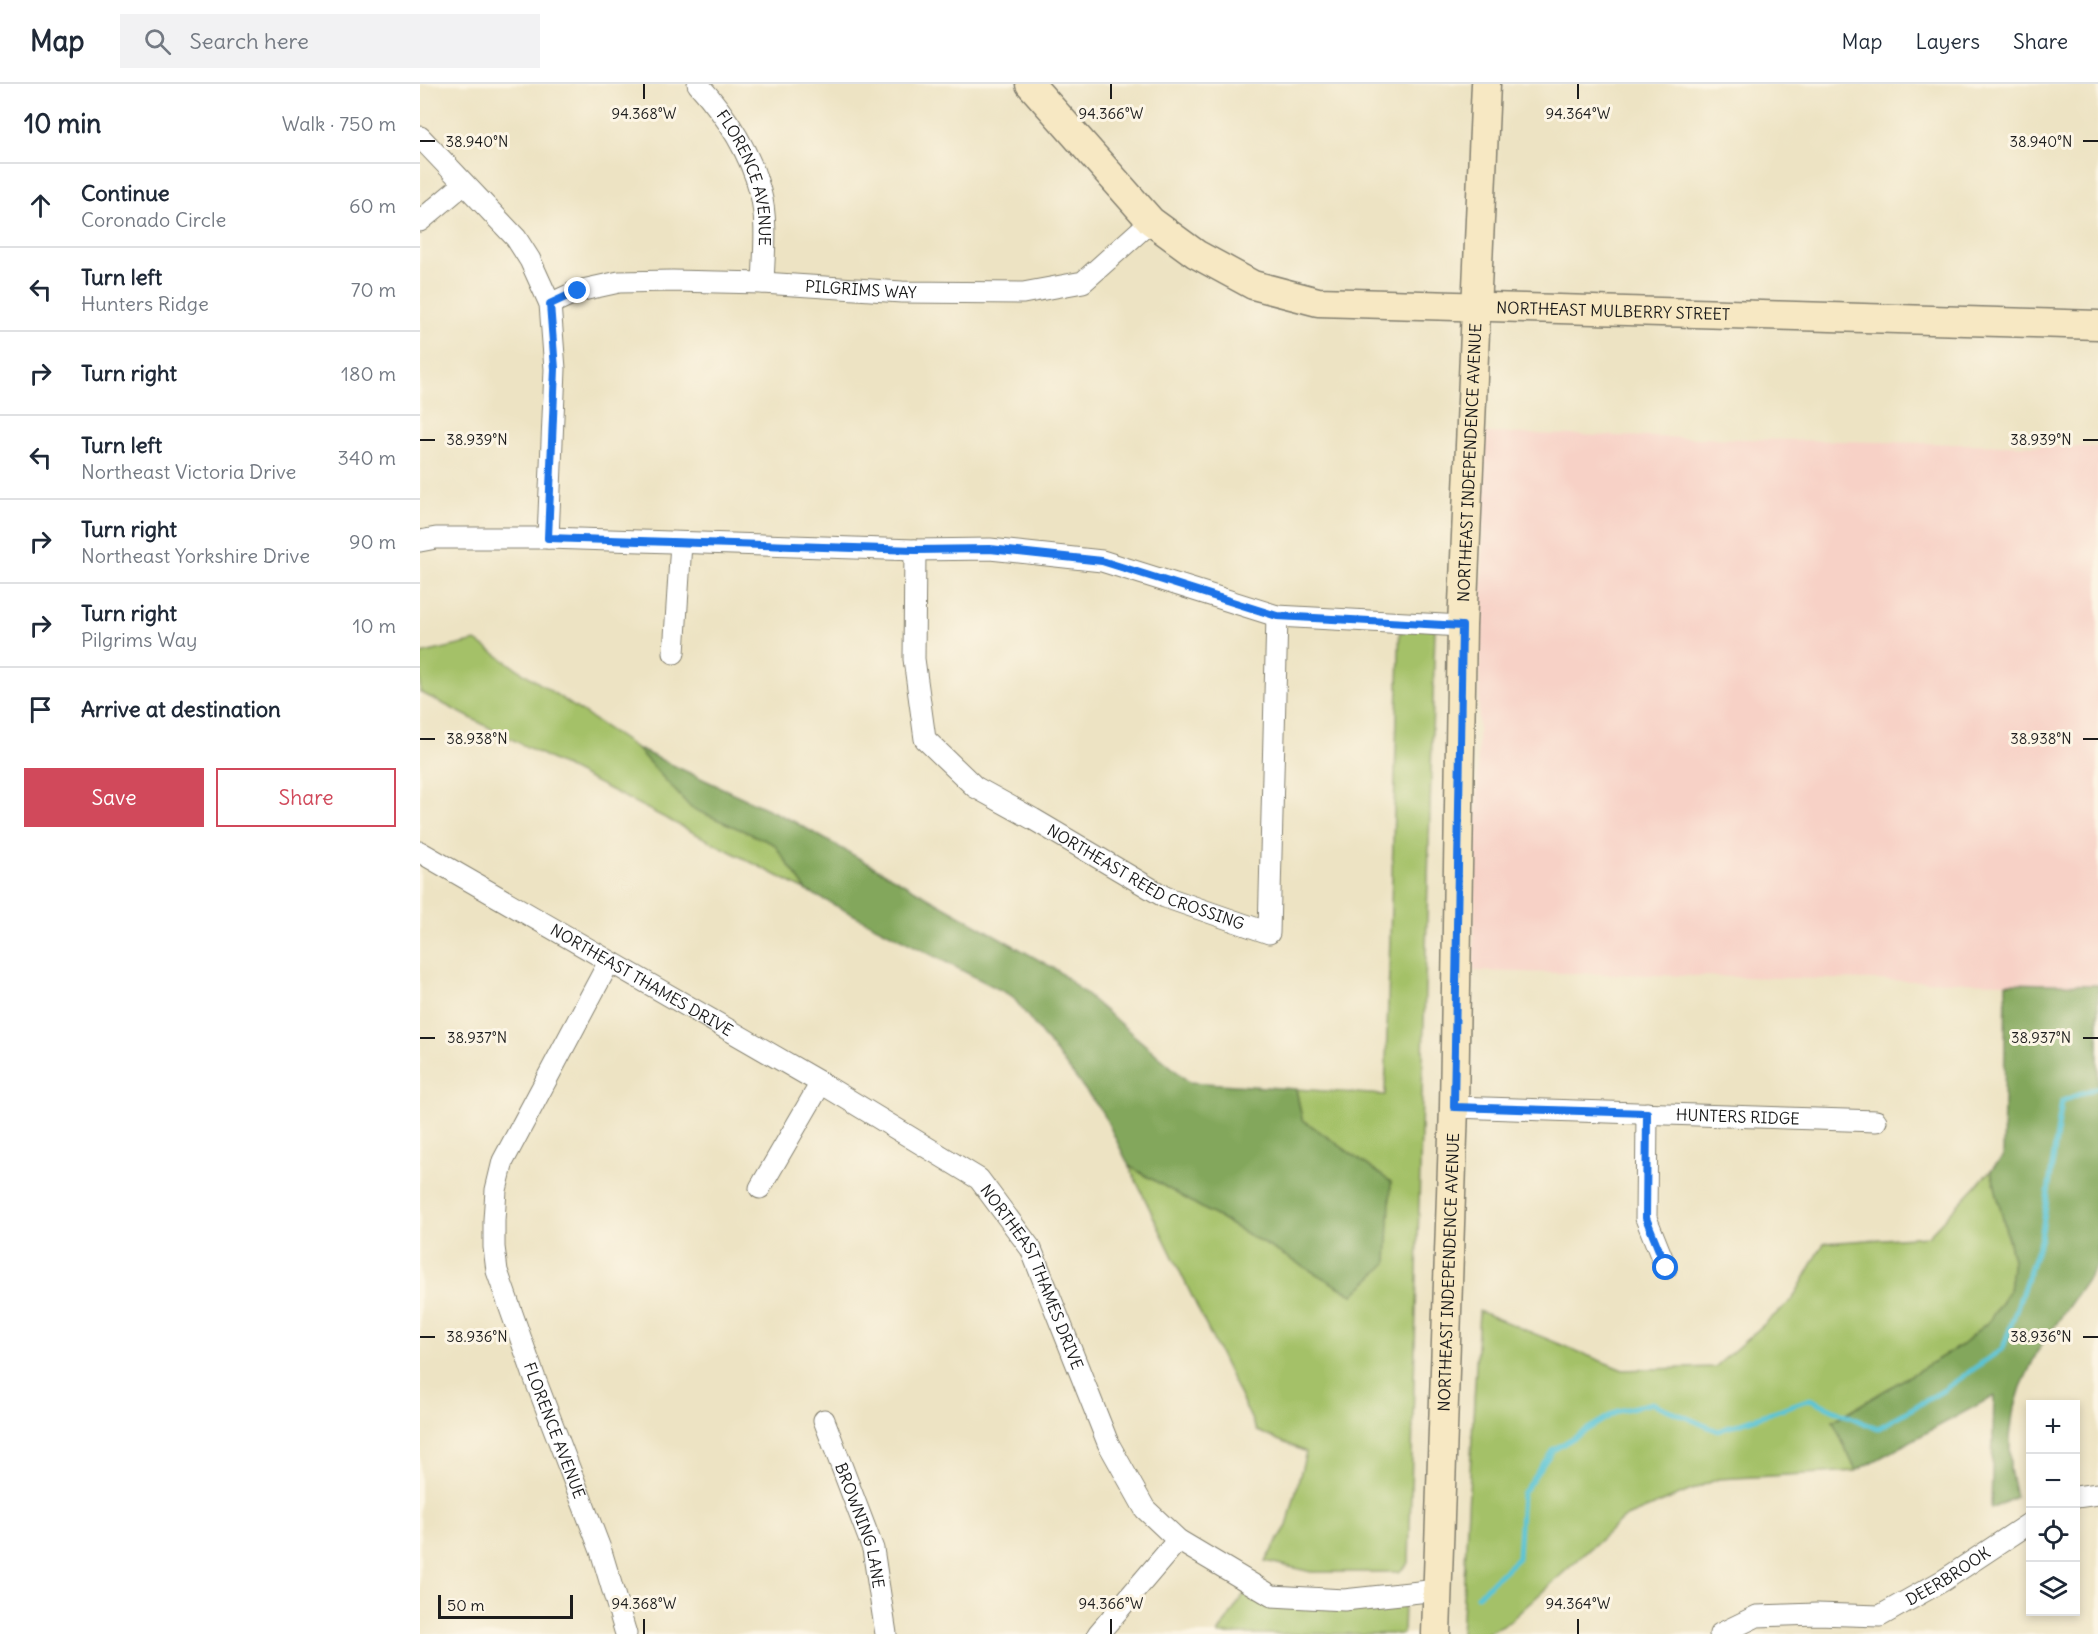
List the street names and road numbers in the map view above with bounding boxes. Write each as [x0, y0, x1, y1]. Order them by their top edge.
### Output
street label: FLORENCE AVENUE [713, 106, 775, 246]
street label: PILGRIMS WAY [805, 276, 917, 302]
street label: NORTHEAST MULBERRY STREET [1496, 297, 1730, 324]
street label: NORTHEAST INDEPENDENCE AVENUE [1453, 323, 1485, 602]
street label: NORTHEAST REED CROSSING [1044, 820, 1247, 934]
street label: NORTHEAST THAMES DRIVE [547, 919, 737, 1040]
street label: HUNTERS RIDGE [1676, 1104, 1800, 1128]
street label: NORTHEAST INDEPENDENCE AVENUE [1434, 1132, 1463, 1412]
street label: NORTHEAST THAMES DRIVE [976, 1180, 1088, 1372]
street label: FLORENCE AVENUE [520, 1359, 590, 1501]
street label: BROWNING LANE [831, 1460, 889, 1590]
street label: DEERBROOK [1902, 1542, 1994, 1610]

